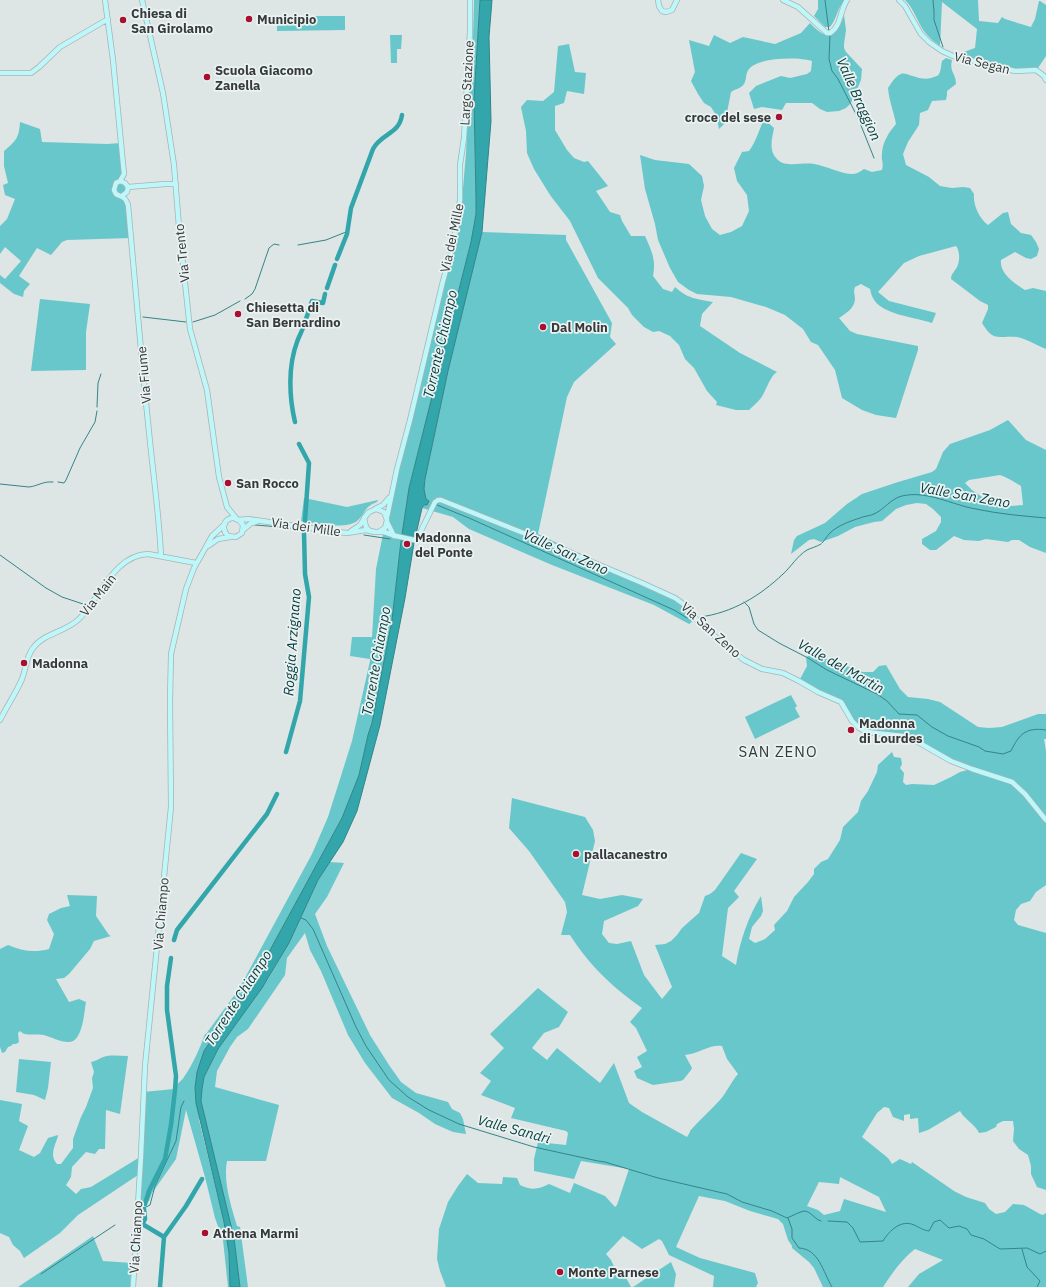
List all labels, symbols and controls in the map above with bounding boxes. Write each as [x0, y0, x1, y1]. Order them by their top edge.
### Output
place label: Chiesa di San Girolamo [131, 5, 213, 37]
place label: Municipio [257, 11, 316, 28]
marker: Municipio [244, 14, 254, 24]
marker: Chiesa di San Girolamo [118, 15, 128, 25]
street label: Largo Stazione [456, 40, 478, 126]
street label: Via Segan [952, 48, 1012, 78]
water label: Valle Braggion [833, 55, 885, 144]
place label: Scuola Giacomo Zanella [215, 62, 313, 94]
marker: Scuola Giacomo Zanella [202, 72, 212, 82]
place label: croce del sese [685, 109, 771, 126]
marker: croce del sese [774, 112, 784, 122]
street label: Via dei Mille [436, 202, 468, 274]
street label: Via Trento [170, 223, 194, 283]
water label: Torrente Chiampo [419, 288, 461, 400]
place label: Chiesetta di San Bernardino [246, 299, 341, 331]
marker: Chiesetta di San Bernardino [233, 309, 243, 319]
place label: Dal Molin [551, 319, 608, 336]
marker: Dal Molin [538, 322, 548, 332]
street label: Via Fiume [133, 346, 155, 404]
place label: San Rocco [236, 475, 299, 492]
marker: San Rocco [223, 478, 233, 488]
water label: Valle San Zeno [918, 478, 1012, 512]
street label: Via dei Mille [270, 514, 342, 540]
water label: Valle San Zeno [520, 525, 612, 579]
place label: Madonna del Ponte [415, 529, 473, 561]
marker: Madonna del Ponte [402, 539, 412, 549]
street label: Via Main [76, 570, 120, 620]
water label: Roggia Arzignano [279, 587, 305, 697]
street label: Via San Zeno [677, 598, 745, 662]
water label: Torrente Chiampo [358, 605, 395, 717]
water label: Valle del Martin [794, 635, 888, 697]
place label: Madonna [32, 655, 88, 672]
marker: Madonna [19, 658, 29, 668]
place label: Madonna di Lourdes [859, 715, 923, 747]
marker: Madonna di Lourdes [846, 725, 856, 735]
district label: SAN ZENO [738, 742, 818, 761]
place label: pallacanestro [584, 846, 668, 863]
marker: pallacanestro [571, 849, 581, 859]
street label: Via Chiampo [149, 877, 173, 951]
water label: Torrente Chiampo [200, 947, 276, 1049]
water label: Valle Sandri [475, 1111, 553, 1147]
street label: Via Chiampo [126, 1200, 146, 1274]
place label: Athena Marmi [213, 1225, 299, 1242]
marker: Athena Marmi [200, 1228, 210, 1238]
place label: Monte Parnese [568, 1264, 659, 1281]
marker: Monte Parnese [555, 1267, 565, 1277]

